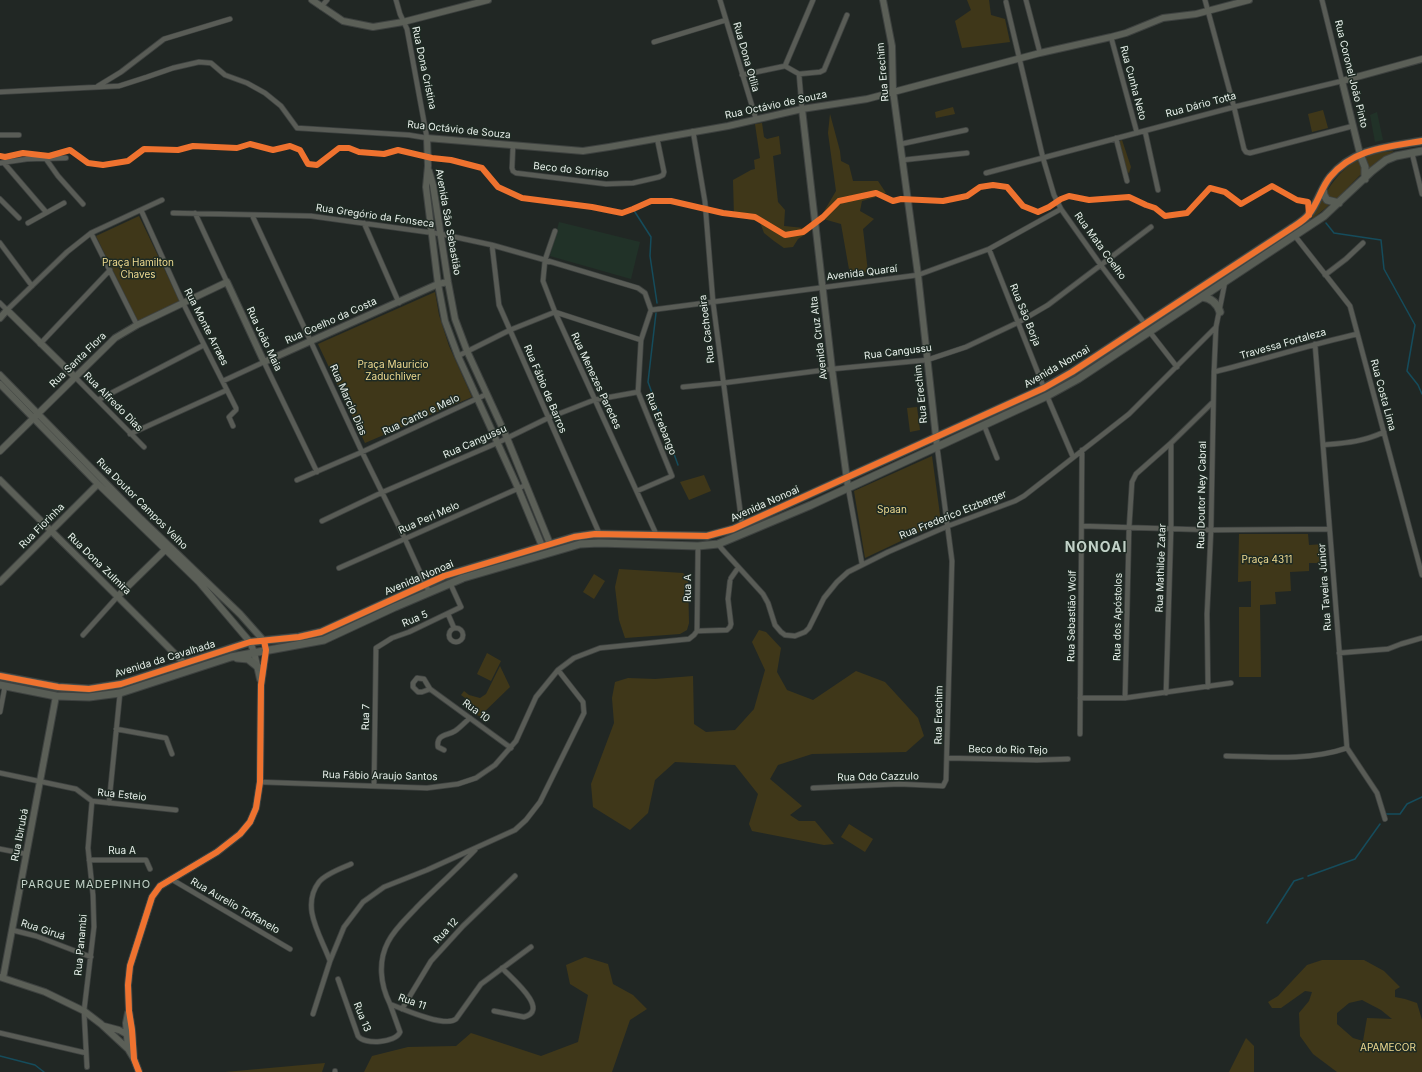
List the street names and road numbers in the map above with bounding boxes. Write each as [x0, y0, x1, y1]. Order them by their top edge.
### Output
street label: Rua Coronel João Pinto [1332, 19, 1370, 129]
street label: Rua Dona Otília [730, 21, 762, 93]
street label: Rua Dona Cristina [409, 25, 439, 111]
street label: Rua Erechim [874, 42, 892, 102]
street label: Rua Cunha Neto [1117, 44, 1149, 122]
street label: Rua Octávio de Souza [724, 88, 828, 122]
street label: Rua Dário Totta [1164, 90, 1238, 120]
street label: Rua Octávio de Souza [407, 119, 511, 141]
street label: Beco do Sorriso [533, 160, 609, 180]
street label: Avenida São Sebastião [433, 168, 463, 276]
street label: Rua Gregório da Fonseca [315, 202, 435, 230]
street label: Rua Mata Coelho [1071, 210, 1129, 282]
street label: Avenida Quaraí [826, 263, 898, 283]
street label: Rua São Borja [1007, 282, 1043, 348]
street label: Rua Monte Arraes [181, 286, 231, 368]
street label: Rua Cachoeira [697, 294, 717, 364]
street label: Rua Coelho da Costa [283, 295, 379, 347]
street label: Avenida Cruz Alta [808, 296, 830, 380]
street label: Rua João Maia [244, 305, 284, 373]
street label: Travessa Fortaleza [1239, 326, 1327, 362]
street label: Rua Santa Flora [47, 330, 109, 390]
street label: Rua Menezes Paredes [568, 331, 624, 431]
street label: Rua Cangussu [863, 342, 933, 362]
street label: Rua Fábio de Barros [521, 343, 569, 435]
street label: Avenida Nonoai [1022, 343, 1092, 391]
street label: Rua Costa Lima [1368, 358, 1398, 432]
street label: Rua Marcio Dias [327, 363, 369, 437]
street label: Rua Erechim [912, 364, 930, 424]
street label: Rua Alfredo Dias [81, 370, 145, 434]
street label: Rua Erebango [643, 391, 679, 457]
street label: Rua Canto e Melo [381, 392, 461, 438]
street label: Rua Cangussu [441, 423, 509, 461]
street label: Rua Doutor Ney Cabral [1195, 441, 1209, 549]
street label: Rua Doutor Campos Velho [94, 456, 190, 552]
street label: Avenida Nonoai [729, 483, 801, 525]
street label: Rua Frederico Etzberger [898, 488, 1008, 542]
street label: Rua Peri Melo [397, 499, 461, 537]
street label: Rua Fiorinha [17, 501, 67, 551]
street label: Rua Mathilde Zatar [1153, 523, 1169, 613]
street label: Rua Dona Zulmira [65, 531, 133, 597]
street label: Rua Taveira Júnior [1316, 543, 1334, 631]
street label: Avenida Nonoai [383, 558, 455, 598]
street label: Rua Sebastião Wolf [1065, 570, 1079, 662]
street label: Rua dos Apóstolos [1111, 573, 1125, 661]
street label: Rua A [682, 574, 694, 602]
street label: Rua 5 [400, 608, 430, 630]
street label: Avenida da Cavalhada [113, 638, 217, 680]
street label: Rua Erechim [932, 685, 946, 745]
street label: Rua 10 [460, 697, 492, 725]
street label: Rua 7 [360, 704, 372, 730]
street label: Beco do Rio Tejo [968, 743, 1048, 757]
street label: Rua Fábio Araujo Santos [322, 769, 438, 783]
street label: Rua Odo Cazzulo [837, 770, 919, 784]
street label: Rua Esteio [97, 786, 147, 804]
street label: Rua Ibirubá [9, 808, 31, 862]
street label: Rua A [108, 845, 136, 857]
street label: Rua Aurelio Toffanelo [188, 876, 282, 936]
street label: Rua Panambi [72, 914, 90, 976]
street label: Rua 12 [431, 916, 461, 946]
street label: Rua Giruá [19, 917, 67, 943]
street label: Rua 11 [396, 991, 428, 1013]
street label: Rua 13 [351, 1000, 373, 1034]

